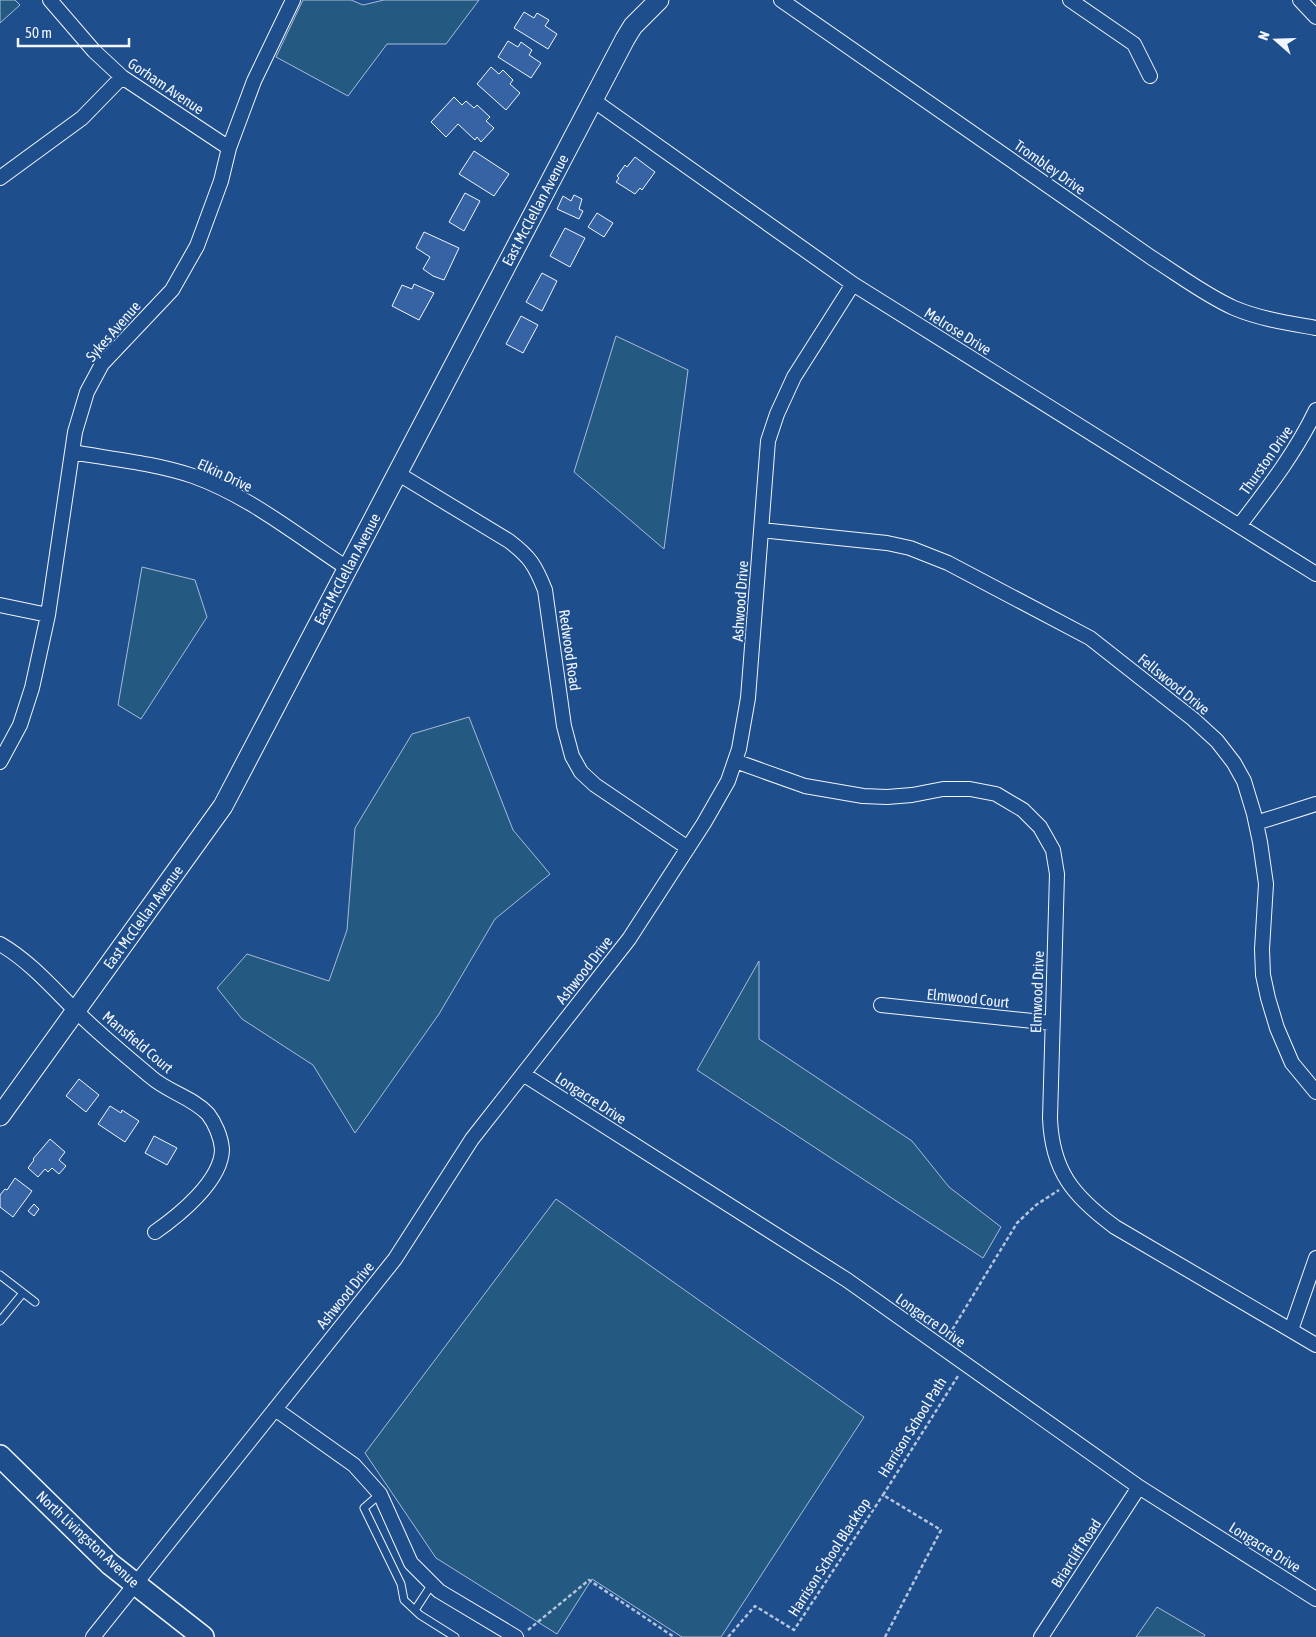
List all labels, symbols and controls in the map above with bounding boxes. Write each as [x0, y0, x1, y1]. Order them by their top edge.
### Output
scale bar [18, 15, 129, 47]
north arrow [1251, 15, 1301, 65]
text: 50 m [25, 24, 52, 41]
text: N [1255, 29, 1273, 42]
street label: Gorham Avenue [125, 54, 207, 118]
street label: Trombley Drive [1011, 136, 1089, 198]
street label: East McClellan Avenue [498, 151, 572, 269]
street label: Sykes Avenue [82, 297, 144, 365]
street label: Melrose Drive [921, 304, 995, 358]
street label: Thurston Drive [1236, 422, 1296, 498]
street label: Elkin Drive [195, 455, 255, 495]
street label: East McClellan Avenue [310, 510, 384, 628]
street label: Ashwood Drive [729, 560, 751, 642]
street label: Redwood Road [556, 608, 584, 692]
street label: Fellswood Drive [1135, 650, 1213, 718]
street label: East McClellan Avenue [100, 862, 186, 972]
street label: Ashwood Drive [552, 933, 616, 1007]
street label: Elmwood Drive [1027, 950, 1047, 1033]
street label: Elmwood Court [926, 985, 1010, 1011]
street label: Mansfield Court [99, 1008, 177, 1076]
street label: Longacre Drive [552, 1069, 630, 1127]
street label: Ashwood Drive [313, 1258, 377, 1332]
street label: Longacre Drive [893, 1290, 969, 1350]
street label: Harrison School Path [874, 1374, 950, 1480]
street label: North Livingston Avenue [33, 1487, 143, 1591]
street label: Harrison School Blacktop [784, 1495, 874, 1619]
street label: Briarcliff Road [1048, 1516, 1104, 1590]
street label: Longacre Drive [1226, 1518, 1304, 1576]

